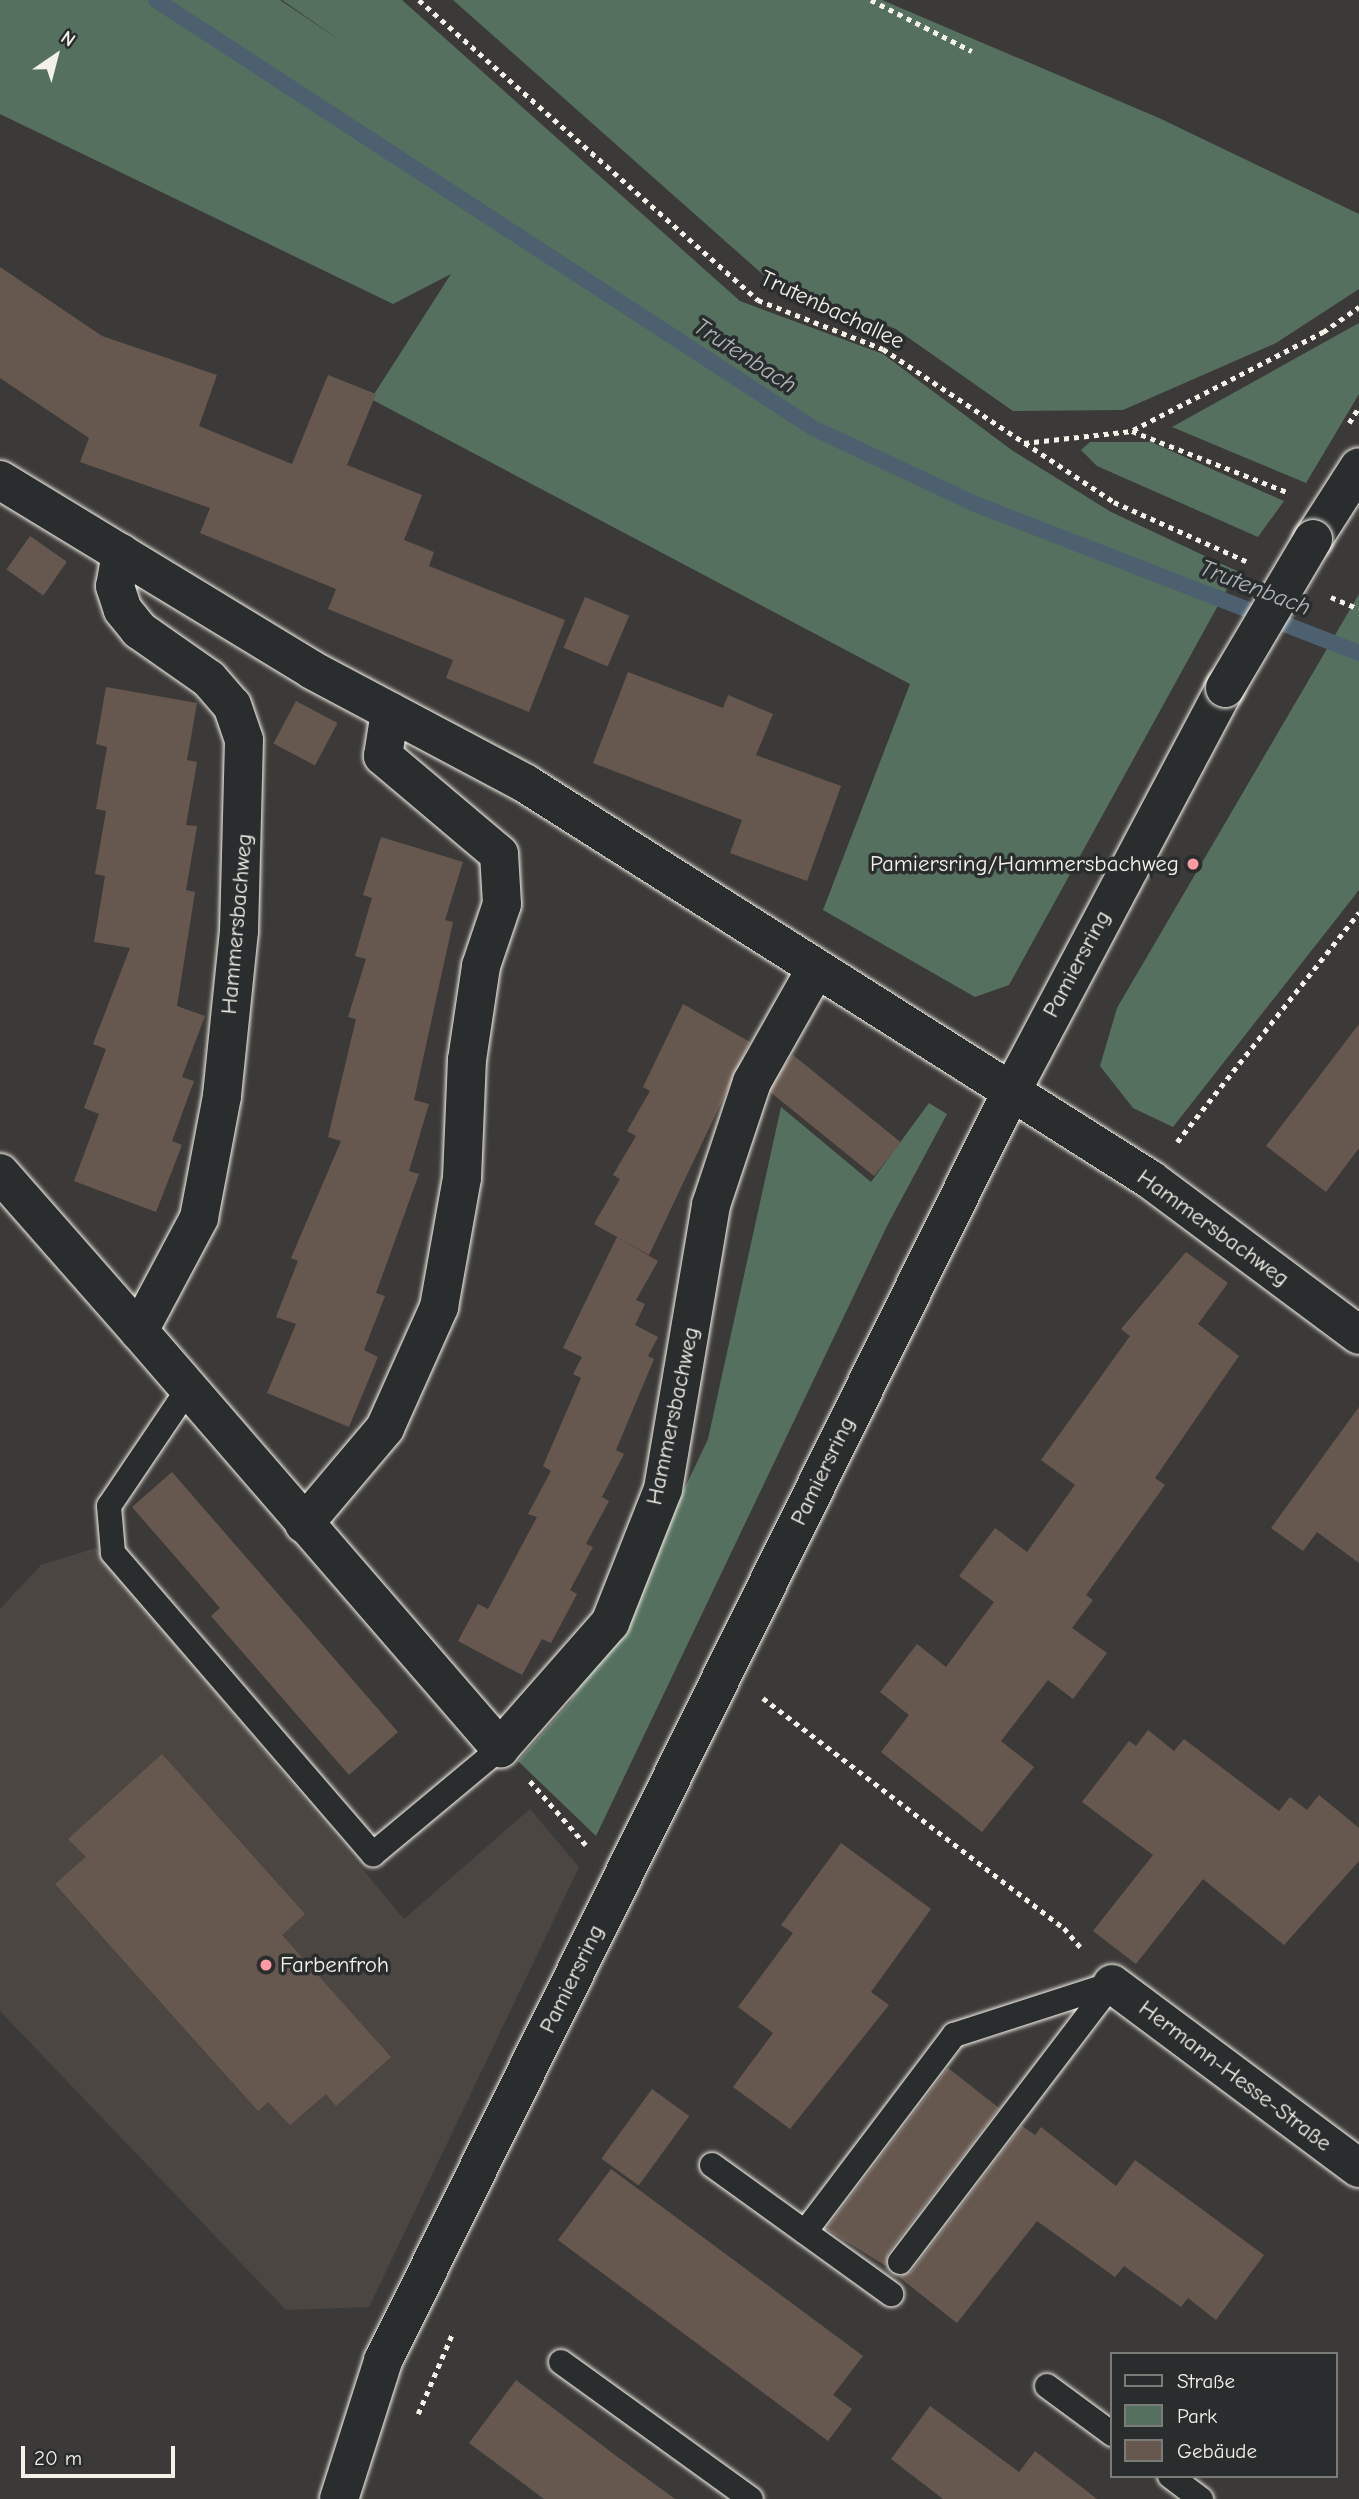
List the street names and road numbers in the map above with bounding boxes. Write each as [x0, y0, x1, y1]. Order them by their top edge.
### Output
street label: Trutenbachallee [756, 265, 908, 355]
street label: Hammersbachweg [215, 832, 259, 1016]
street label: Pamiersring [1037, 906, 1117, 1022]
street label: Hammersbachweg [1132, 1164, 1294, 1292]
street label: Hammersbachweg [641, 1324, 705, 1508]
street label: Pamiersring [785, 1412, 861, 1530]
street label: Pamiersring [534, 1920, 610, 2038]
street label: Hermann-Hesse-Straße [1133, 1994, 1337, 2158]

